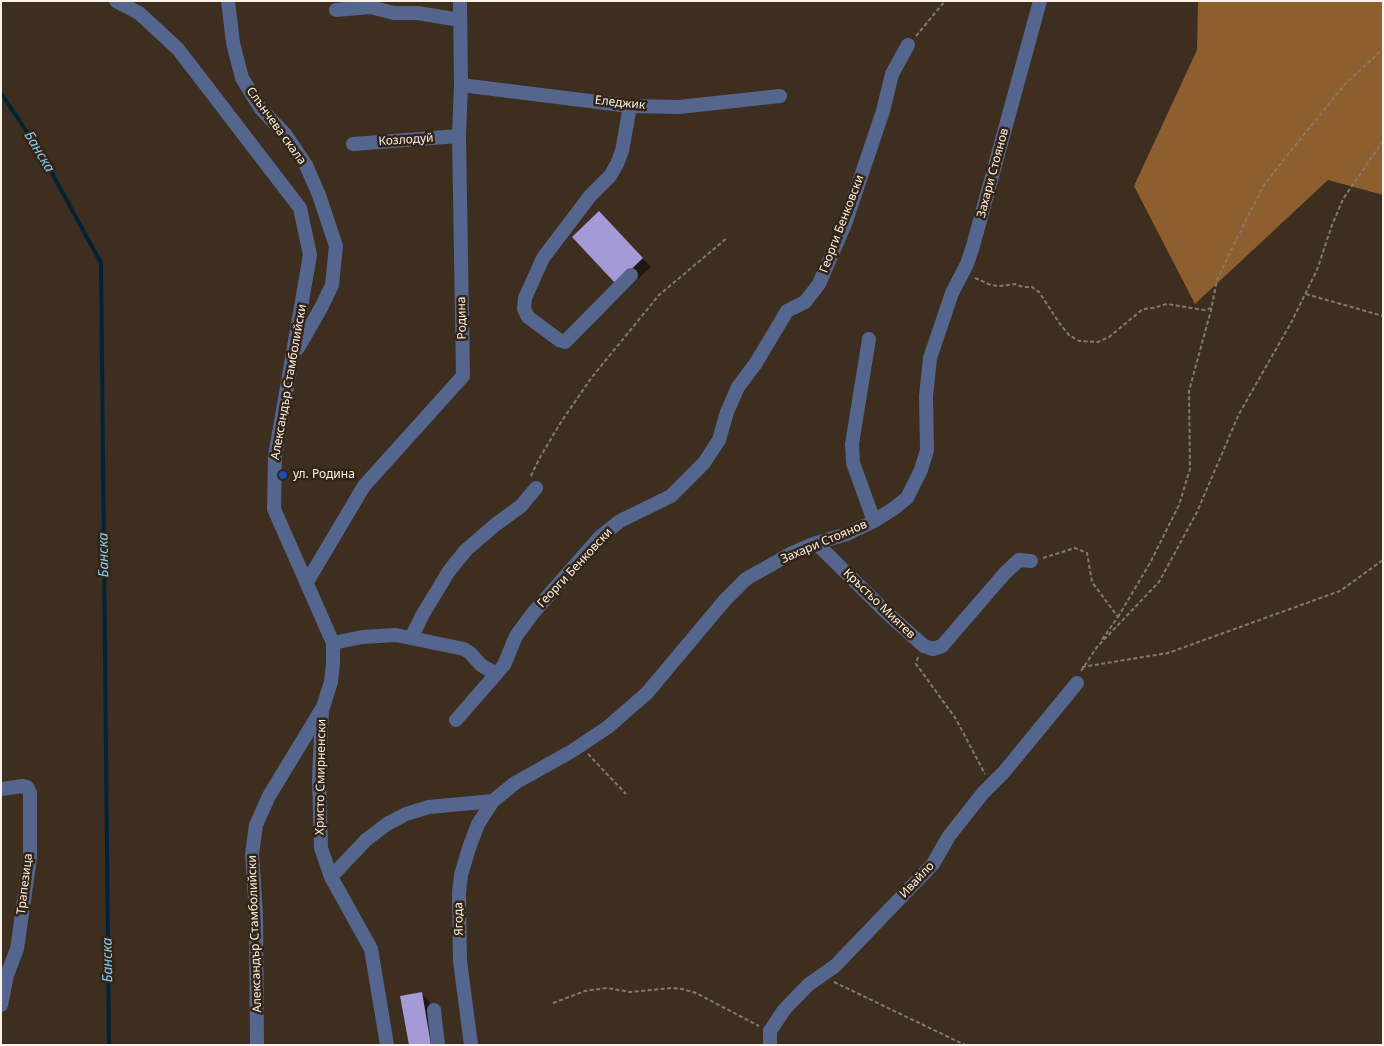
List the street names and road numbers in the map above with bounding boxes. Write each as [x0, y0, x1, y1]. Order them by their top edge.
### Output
street label: Слънчева скала [243, 84, 309, 168]
street label: Еледжик [594, 93, 646, 113]
street label: Захари Стоянов [974, 127, 1012, 219]
street label: Козлодуй [378, 131, 434, 149]
street label: Георги Бенковски [817, 173, 867, 275]
street label: Родина [454, 296, 470, 340]
street label: Александър Стамболийски [268, 303, 310, 461]
street label: Захари Стоянов [779, 517, 869, 567]
street label: Георги Бенковски [534, 525, 616, 611]
street label: Кръстьо Миятев [840, 566, 918, 642]
street label: Христо Смирненски [313, 719, 329, 835]
street label: Трапезица [14, 853, 36, 915]
street label: Александър Стамболийски [245, 855, 265, 1013]
street label: Ивайло [897, 859, 937, 901]
street label: Ягода [452, 902, 466, 936]

